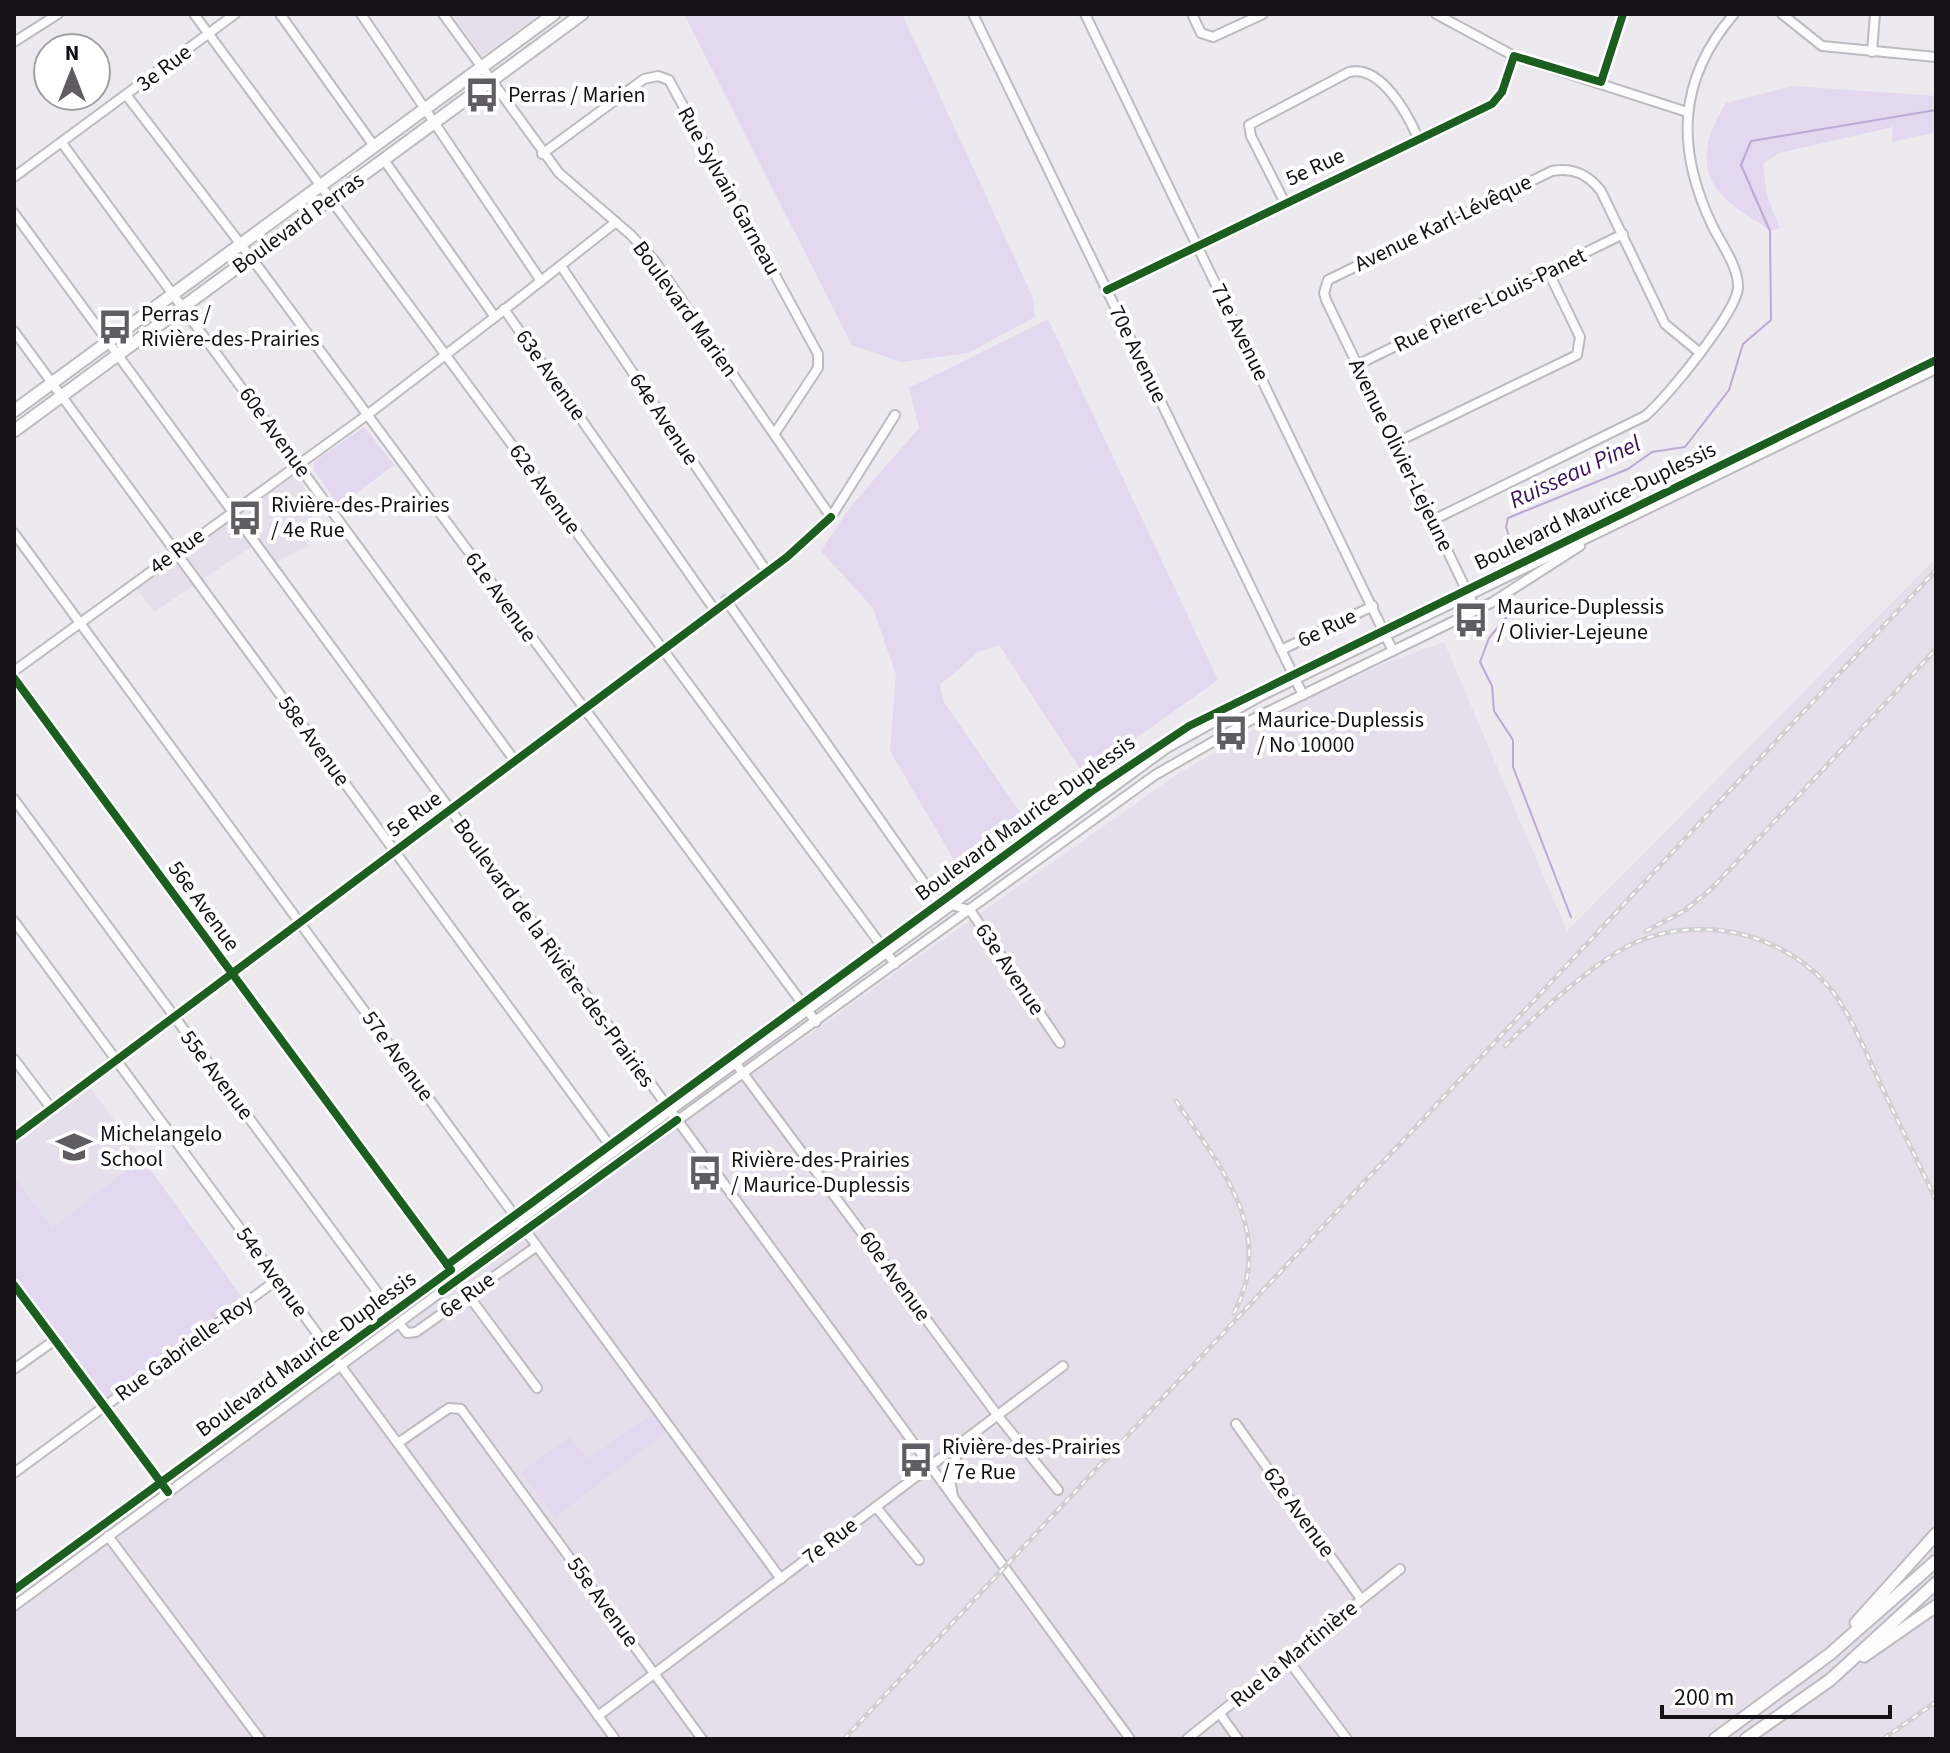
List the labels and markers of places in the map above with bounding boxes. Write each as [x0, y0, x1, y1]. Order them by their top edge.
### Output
bus stop icon: Perras / Marien [463, 76, 501, 114]
place label: Perras / Marien [508, 79, 645, 111]
place label: Perras / Rivière-des-Prairies [141, 298, 320, 355]
bus stop icon: Perras / Rivière-des-Prairies [96, 308, 134, 346]
place label: Rivière-des-Prairies / 4e Rue [271, 489, 450, 546]
bus stop icon: Rivière-des-Prairies / 4e Rue [226, 499, 264, 537]
place label: Maurice-Duplessis / Olivier-Lejeune [1497, 591, 1664, 648]
bus stop icon: Maurice-Duplessis / Olivier-Lejeune [1452, 601, 1490, 639]
place label: Maurice-Duplessis / No 10000 [1257, 704, 1424, 761]
bus stop icon: Maurice-Duplessis / No 10000 [1212, 714, 1250, 752]
place label: Michelangelo School [100, 1118, 222, 1175]
school or university icon: Michelangelo School [55, 1128, 93, 1166]
place label: Rivière-des-Prairies / Maurice-Duplessis [731, 1144, 910, 1201]
bus stop icon: Rivière-des-Prairies / Maurice-Duplessis [686, 1154, 724, 1192]
place label: Rivière-des-Prairies / 7e Rue [942, 1431, 1121, 1488]
bus stop icon: Rivière-des-Prairies / 7e Rue [897, 1441, 935, 1479]

